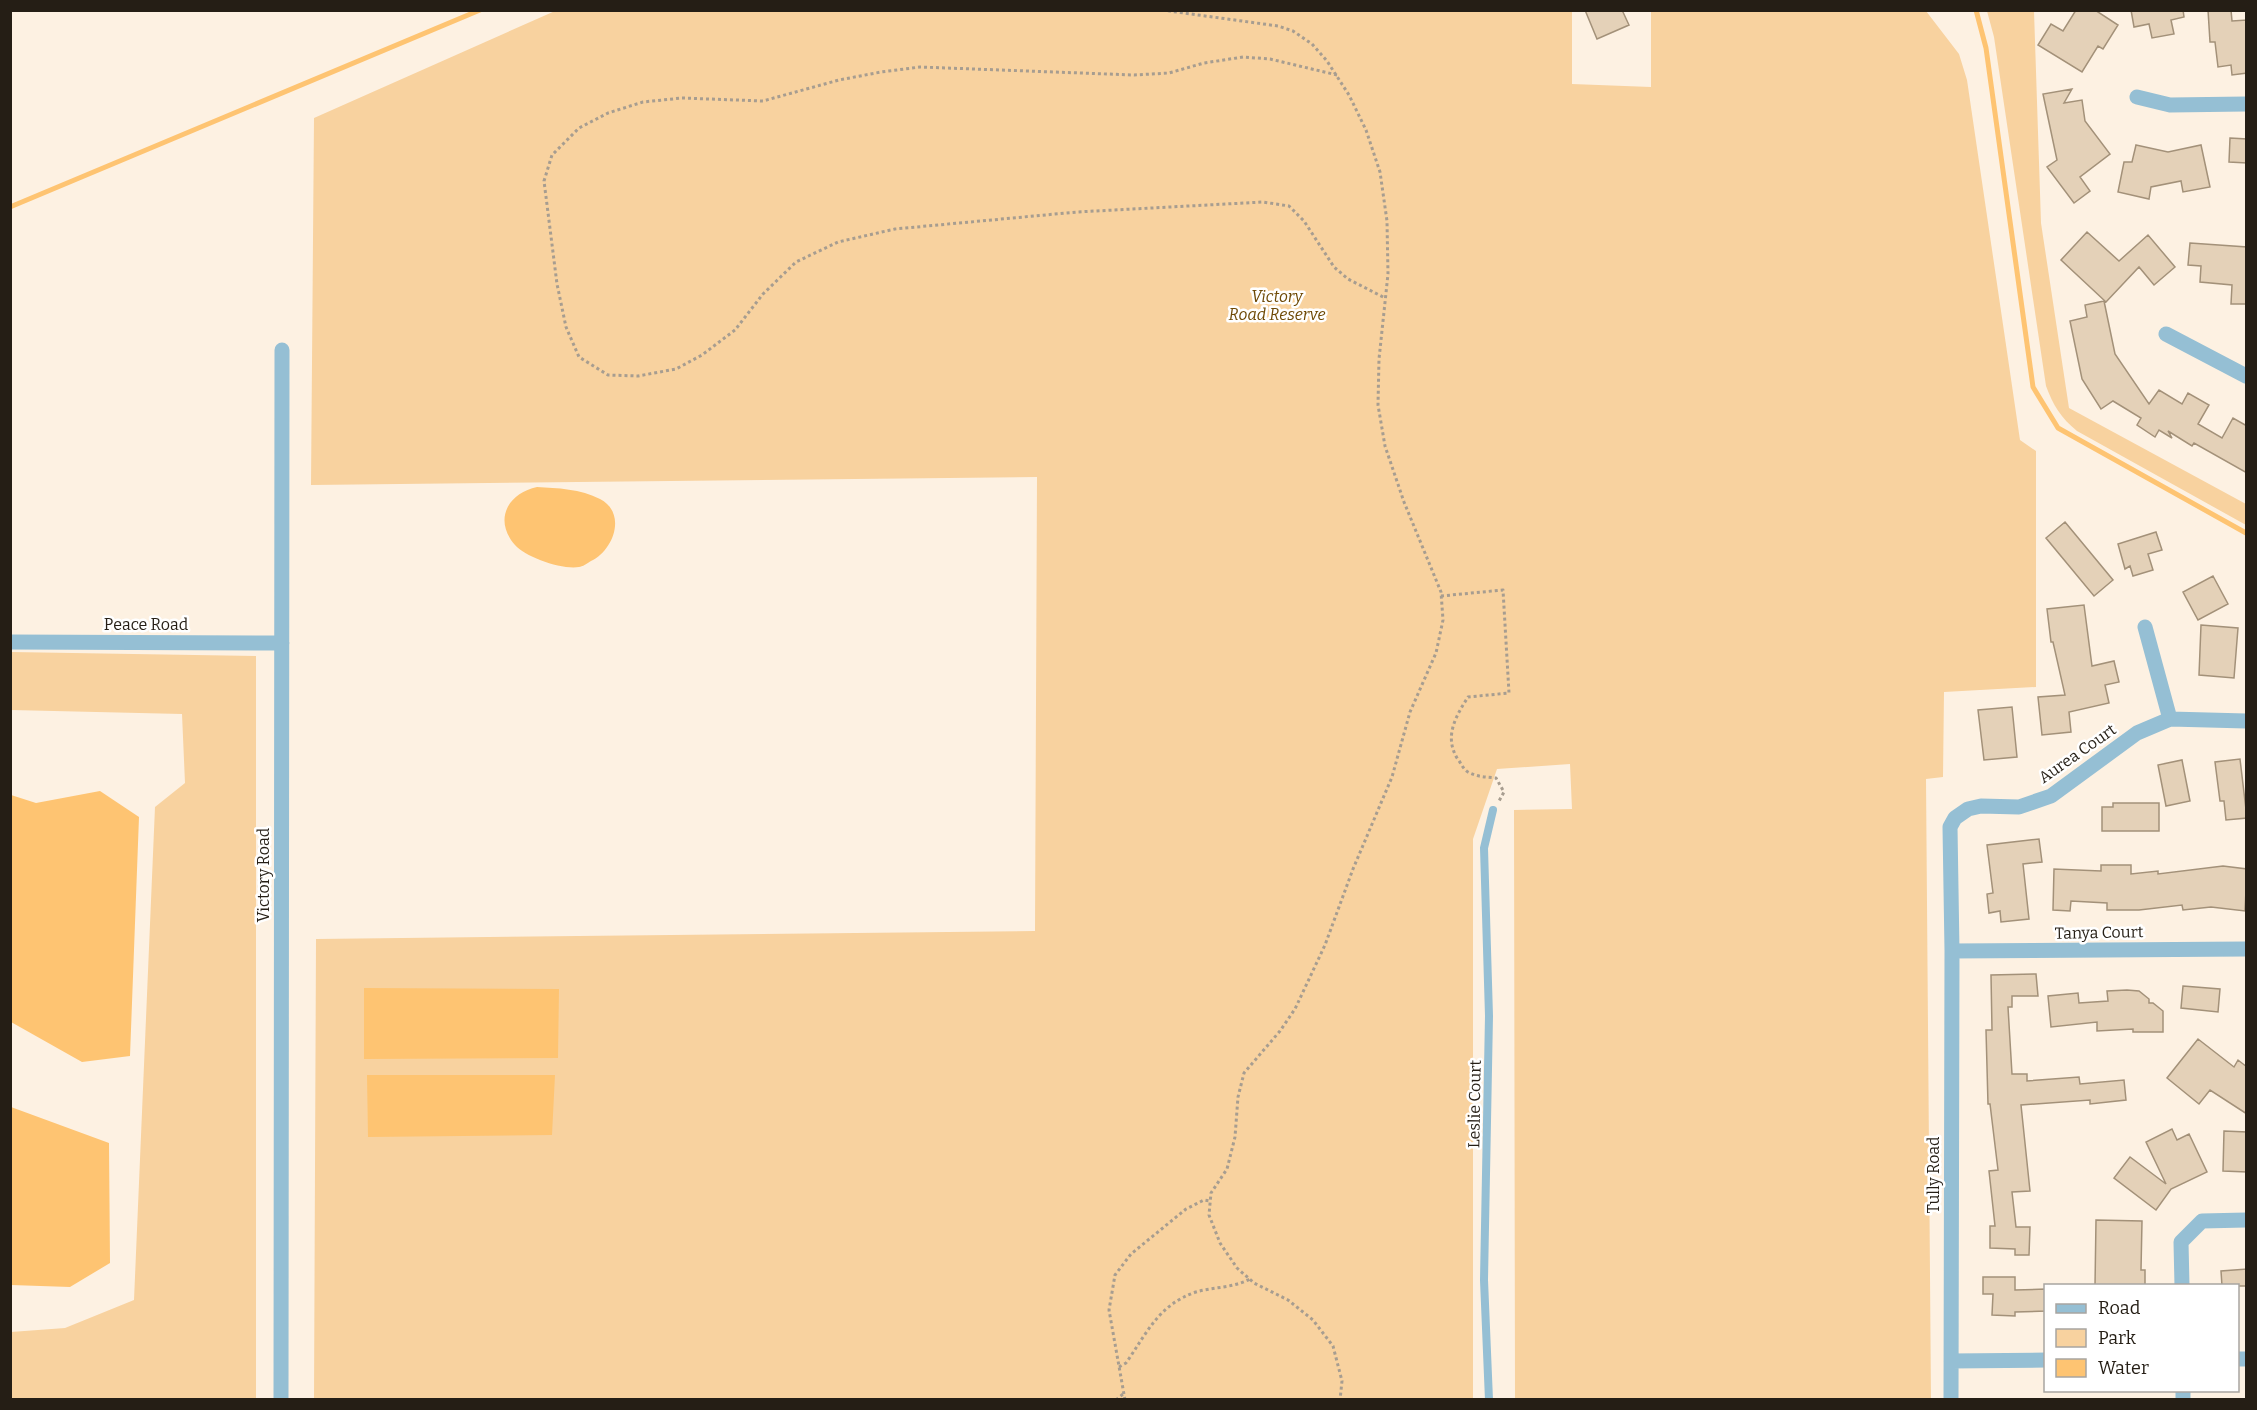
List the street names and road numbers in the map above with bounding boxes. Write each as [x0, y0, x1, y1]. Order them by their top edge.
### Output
street label: Peace Road [104, 615, 189, 634]
street label: Aurea Court [2035, 720, 2120, 787]
street label: Victory Road [254, 827, 273, 922]
street label: Tanya Court [2054, 922, 2144, 943]
street label: Leslie Court [1464, 1060, 1485, 1148]
street label: Tully Road [1924, 1136, 1943, 1214]

